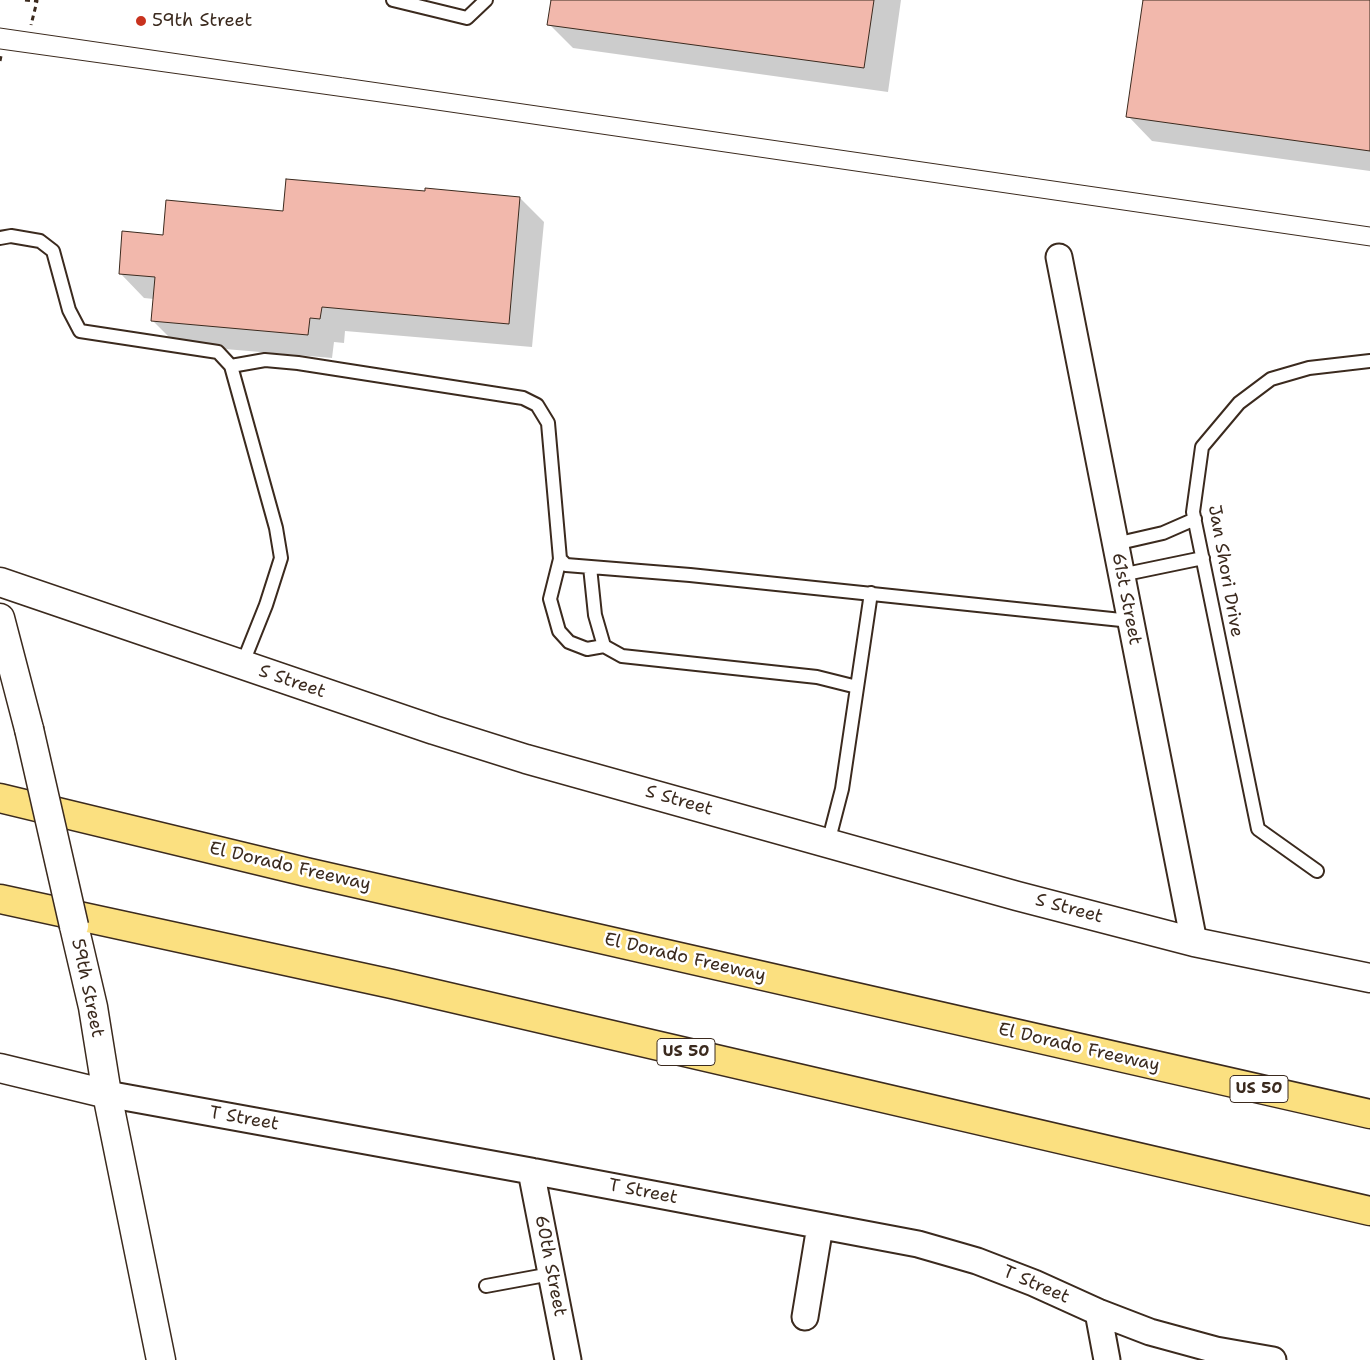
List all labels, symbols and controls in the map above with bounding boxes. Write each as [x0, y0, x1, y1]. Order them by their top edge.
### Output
place label: 59th Street [152, 10, 252, 32]
marker: 59th Street [134, 14, 148, 28]
street label: Jan Shori Drive [1203, 503, 1247, 639]
street label: 61st Street [1106, 551, 1146, 647]
street label: S Street [256, 661, 328, 703]
street label: S Street [643, 781, 715, 821]
street label: El Dorado Freeway [207, 838, 373, 896]
street label: S Street [1033, 890, 1105, 928]
street label: El Dorado Freeway [602, 929, 768, 987]
street label: 59th Street [66, 937, 108, 1039]
street label: El Dorado Freeway [996, 1019, 1162, 1077]
road number: US 50 [657, 1038, 715, 1066]
road number: US 50 [1230, 1076, 1288, 1102]
street label: T Street [208, 1102, 280, 1136]
street label: T Street [607, 1175, 679, 1209]
street label: 60th Street [530, 1214, 570, 1318]
street label: T Street [999, 1261, 1073, 1309]

